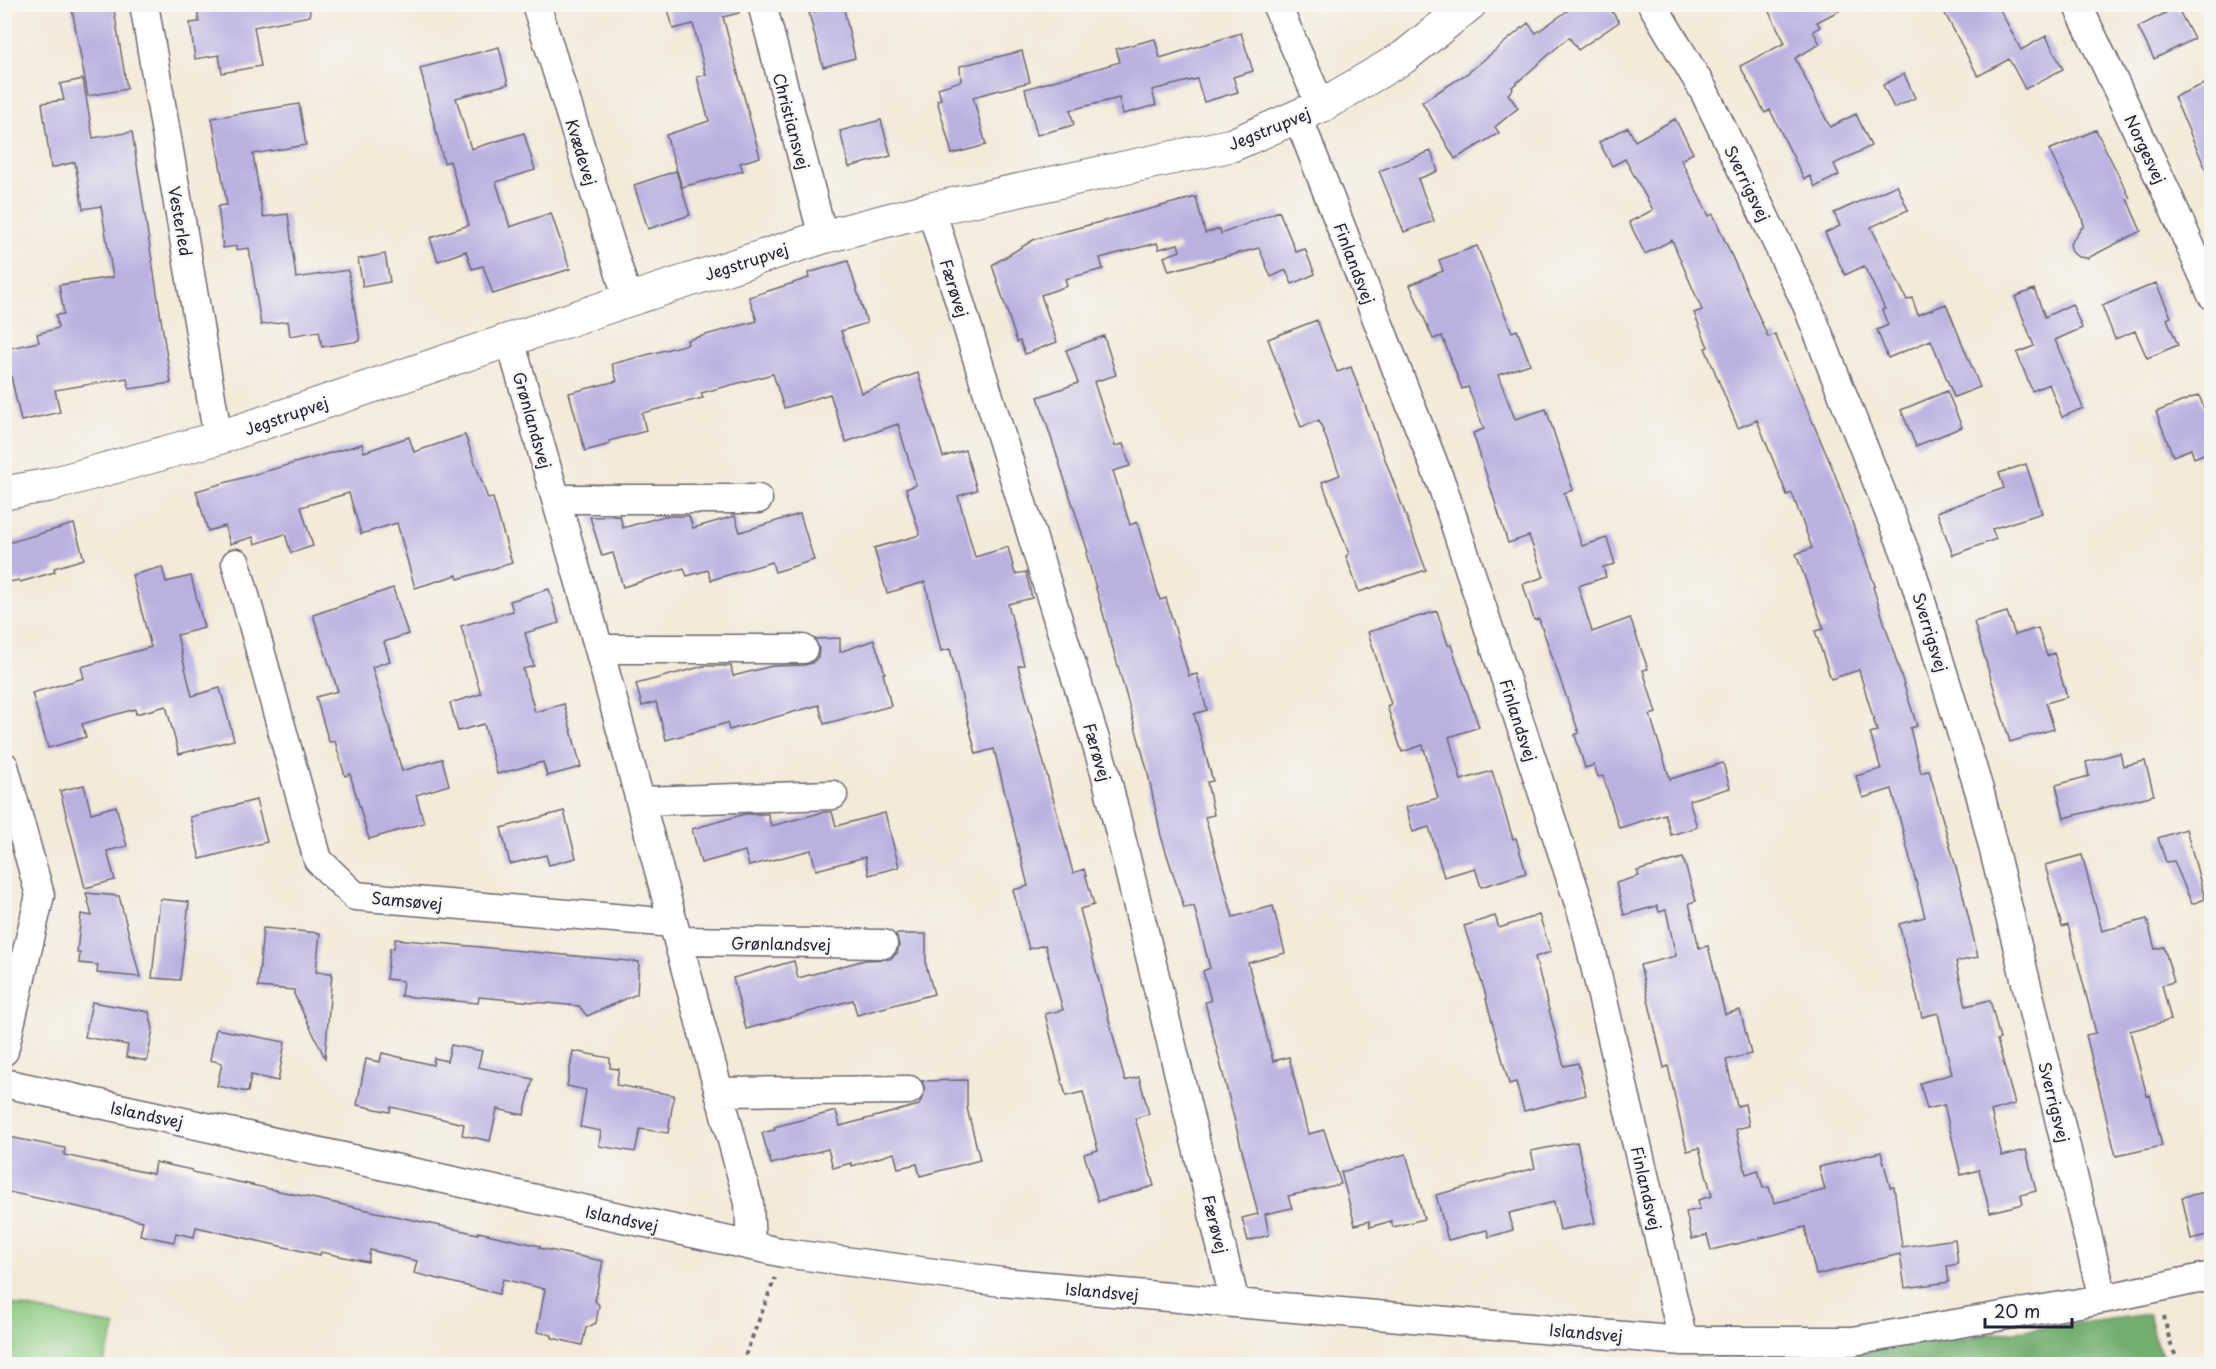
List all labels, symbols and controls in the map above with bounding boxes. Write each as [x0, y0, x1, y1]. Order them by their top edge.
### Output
street label: Christiansvej [768, 70, 816, 172]
street label: Jegstrupvej [1224, 101, 1314, 155]
street label: Norgesvej [2120, 111, 2172, 187]
street label: Kvædevej [561, 116, 603, 188]
street label: Sverrigsvej [1719, 141, 1777, 225]
street label: Vesterled [163, 184, 199, 258]
street label: Finlandsvej [1328, 219, 1382, 307]
street label: Jegstrupvej [701, 236, 791, 286]
street label: Færøvej [935, 256, 975, 320]
street label: Grønlandsvej [508, 369, 558, 471]
street label: Jegstrupvej [241, 389, 331, 441]
street label: Sverrigsvej [1908, 589, 1954, 675]
street label: Finlandsvej [1494, 676, 1544, 764]
street label: Færøvej [1078, 720, 1118, 784]
street label: Samsøvej [370, 885, 444, 915]
street label: Grønlandsvej [731, 930, 831, 956]
street label: Sverrigsvej [2033, 1059, 2077, 1145]
street label: Islandsvej [108, 1095, 186, 1133]
street label: Finlandsvej [1626, 1144, 1668, 1232]
street label: Færøvej [1197, 1192, 1235, 1256]
street label: Islandsvej [583, 1199, 661, 1237]
street label: Islandsvej [1064, 1276, 1140, 1306]
scale bar [1985, 1291, 2072, 1329]
text: 20 m [1994, 1297, 2040, 1324]
street label: Islandsvej [1548, 1317, 1624, 1347]

